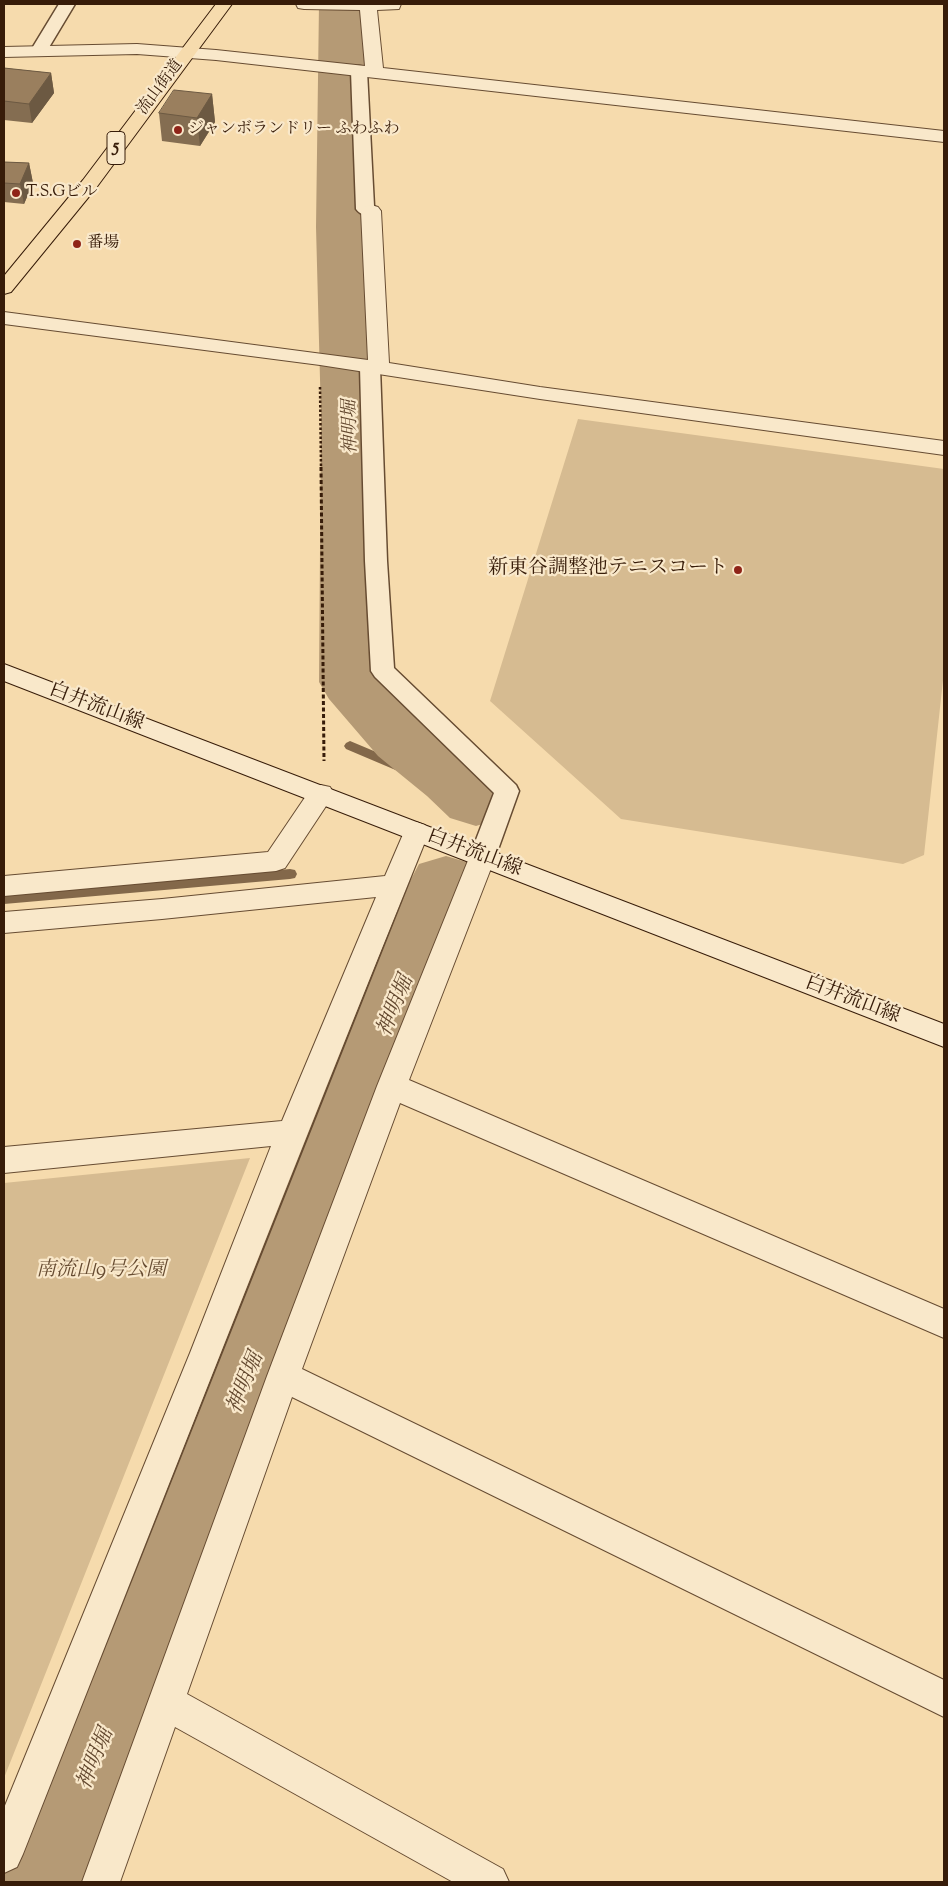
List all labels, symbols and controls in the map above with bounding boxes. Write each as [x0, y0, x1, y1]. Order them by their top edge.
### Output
street label: 流山街道 [134, 57, 188, 119]
place label: ジャンボランドリー ふわふわ [188, 120, 399, 140]
marker: ジャンボランドリー ふわふわ [172, 124, 184, 136]
road number: 5 [107, 132, 125, 164]
place label: T.S.Gビル [26, 183, 97, 203]
marker: T.S.Gビル [10, 187, 22, 199]
place label: 番場 [87, 234, 119, 254]
marker: 番場 [71, 238, 83, 250]
water label: 神明堀 [341, 400, 363, 454]
place label: 新東谷調整池テニスコート [488, 558, 728, 582]
marker: 新東谷調整池テニスコート [732, 564, 744, 576]
street label: 白井流山線 [45, 679, 147, 737]
street label: 白井流山線 [423, 825, 525, 883]
street label: 白井流山線 [801, 972, 903, 1030]
water label: 神明堀 [374, 973, 420, 1041]
park label: 南流山9号公園 [36, 1260, 166, 1284]
water label: 神明堀 [224, 1350, 270, 1418]
water label: 神明堀 [74, 1726, 120, 1794]

